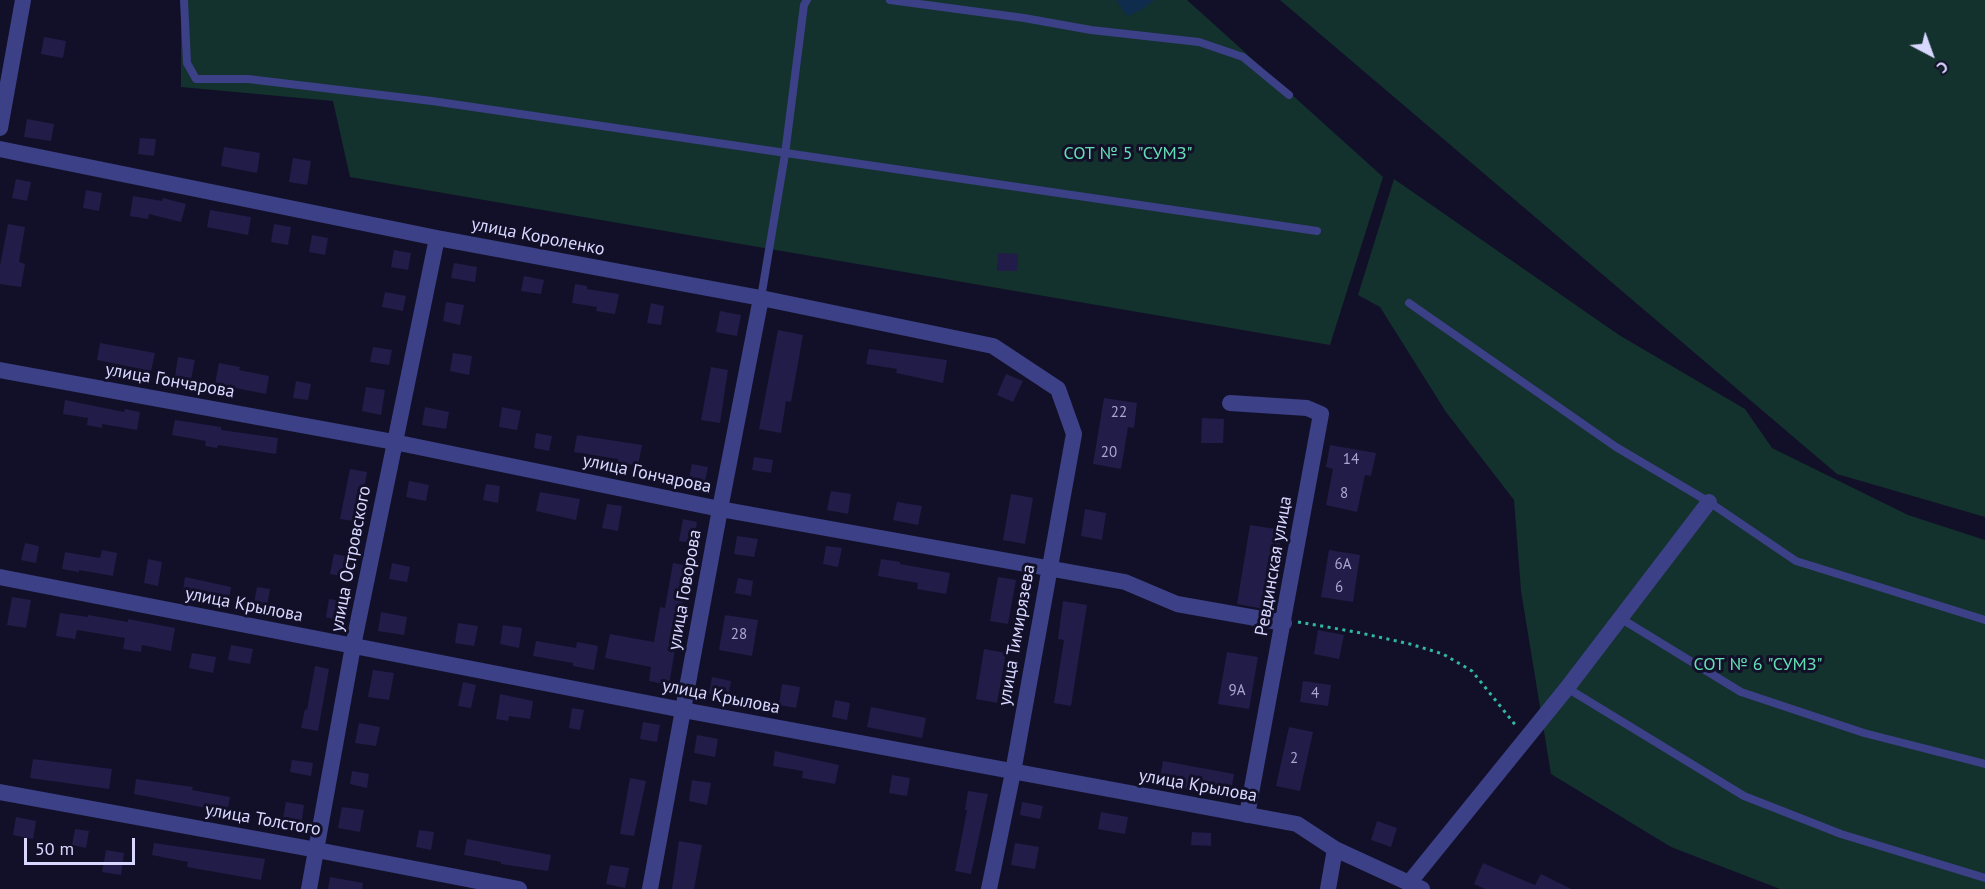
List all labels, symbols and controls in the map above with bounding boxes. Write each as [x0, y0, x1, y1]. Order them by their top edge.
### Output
north arrow [1901, 24, 1961, 84]
text: С [1933, 57, 1953, 78]
park label: СОТ № 5 "СУМЗ" [1064, 143, 1192, 165]
street label: улица Короленко [470, 213, 606, 261]
street label: улица Гончарова [104, 359, 236, 403]
house number: 22 [1111, 404, 1127, 422]
house number: 20 [1101, 444, 1117, 462]
street label: улица Гончарова [581, 450, 713, 498]
house number: 14 [1343, 451, 1359, 469]
street label: улица Островского [326, 484, 376, 634]
house number: 8 [1340, 485, 1348, 503]
street label: Ревдинская улица [1251, 494, 1297, 638]
street label: улица Говорова [664, 528, 706, 652]
house number: 6А [1335, 556, 1351, 574]
street label: улица Тимирязева [994, 563, 1040, 707]
house number: 6 [1335, 579, 1343, 597]
street label: улица Крылова [183, 583, 305, 627]
house number: 28 [731, 626, 747, 644]
park label: СОТ № 6 "СУМЗ" [1694, 654, 1822, 676]
street label: улица Крылова [660, 675, 782, 719]
house number: 9А [1229, 682, 1245, 700]
house number: 4 [1311, 685, 1319, 703]
house number: 2 [1290, 750, 1298, 768]
street label: улица Крылова [1137, 765, 1259, 807]
street label: улица Толстого [203, 799, 323, 841]
scale bar [27, 826, 138, 864]
text: 50 m [35, 837, 74, 860]

